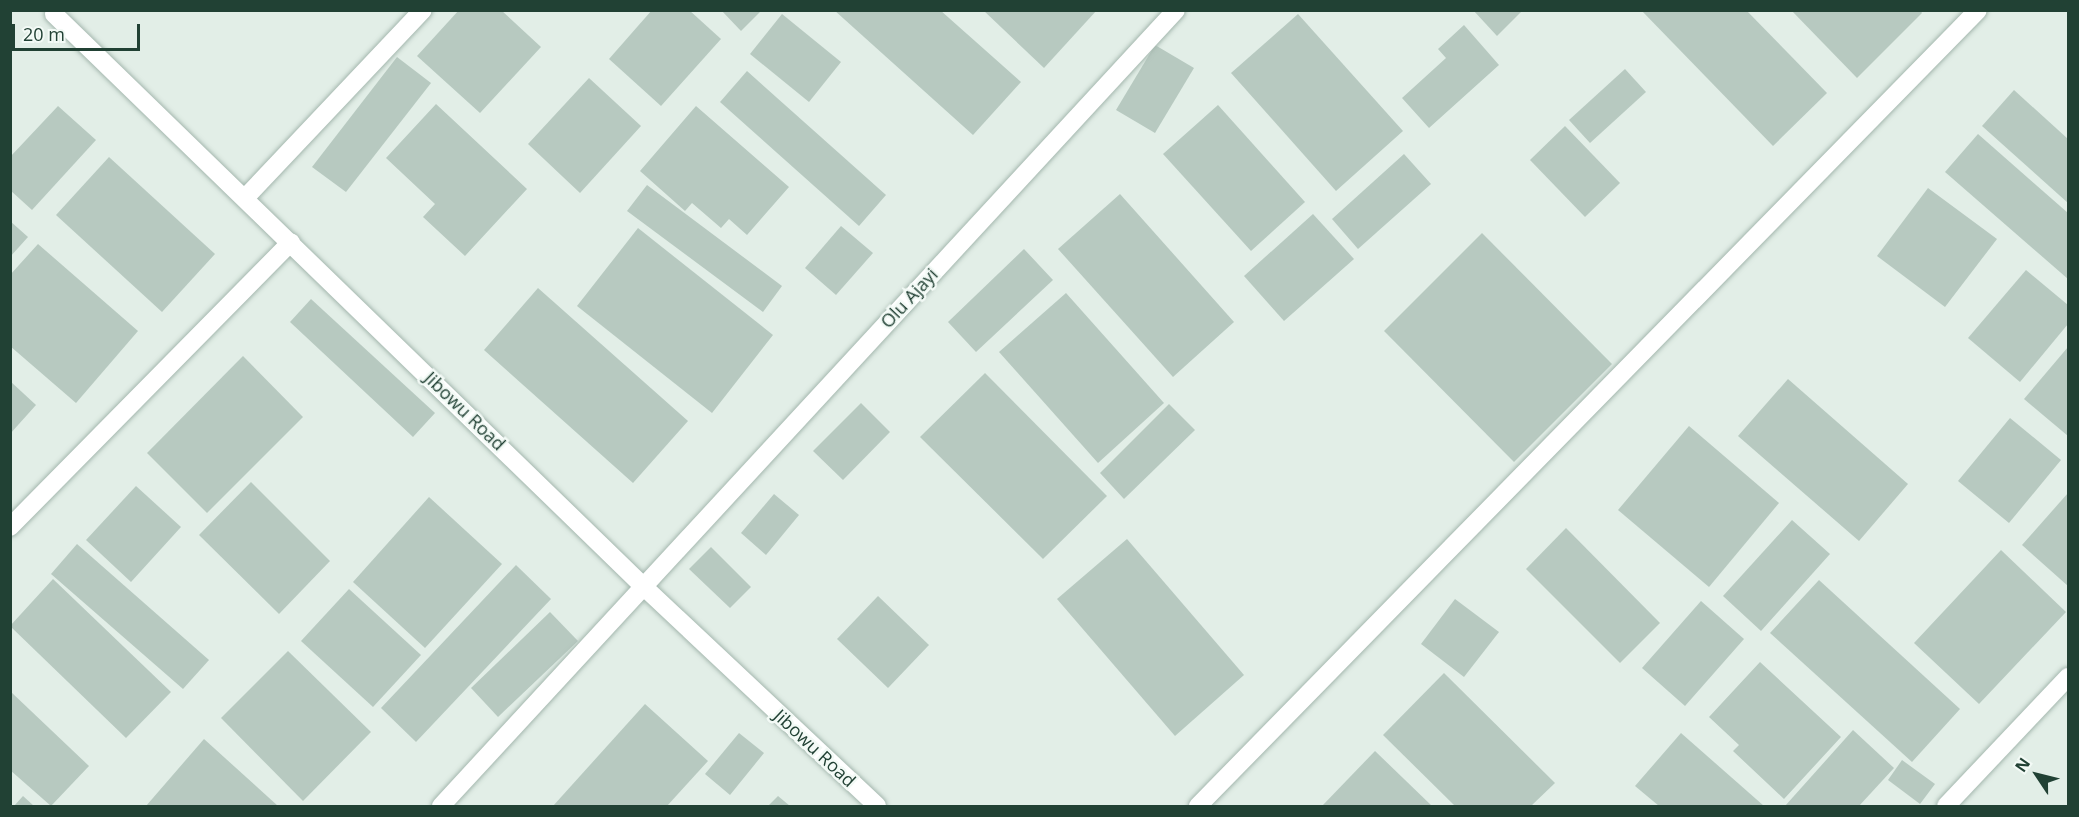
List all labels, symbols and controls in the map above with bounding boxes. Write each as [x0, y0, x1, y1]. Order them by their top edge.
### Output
scale bar [15, 12, 142, 50]
text: 20 m [23, 22, 65, 46]
street label: Olu Ajayi [876, 264, 942, 332]
street label: Jibowu Road [420, 367, 510, 455]
street label: Jibowu Road [770, 705, 860, 791]
north arrow [2007, 745, 2067, 805]
text: N [2010, 753, 2035, 776]

